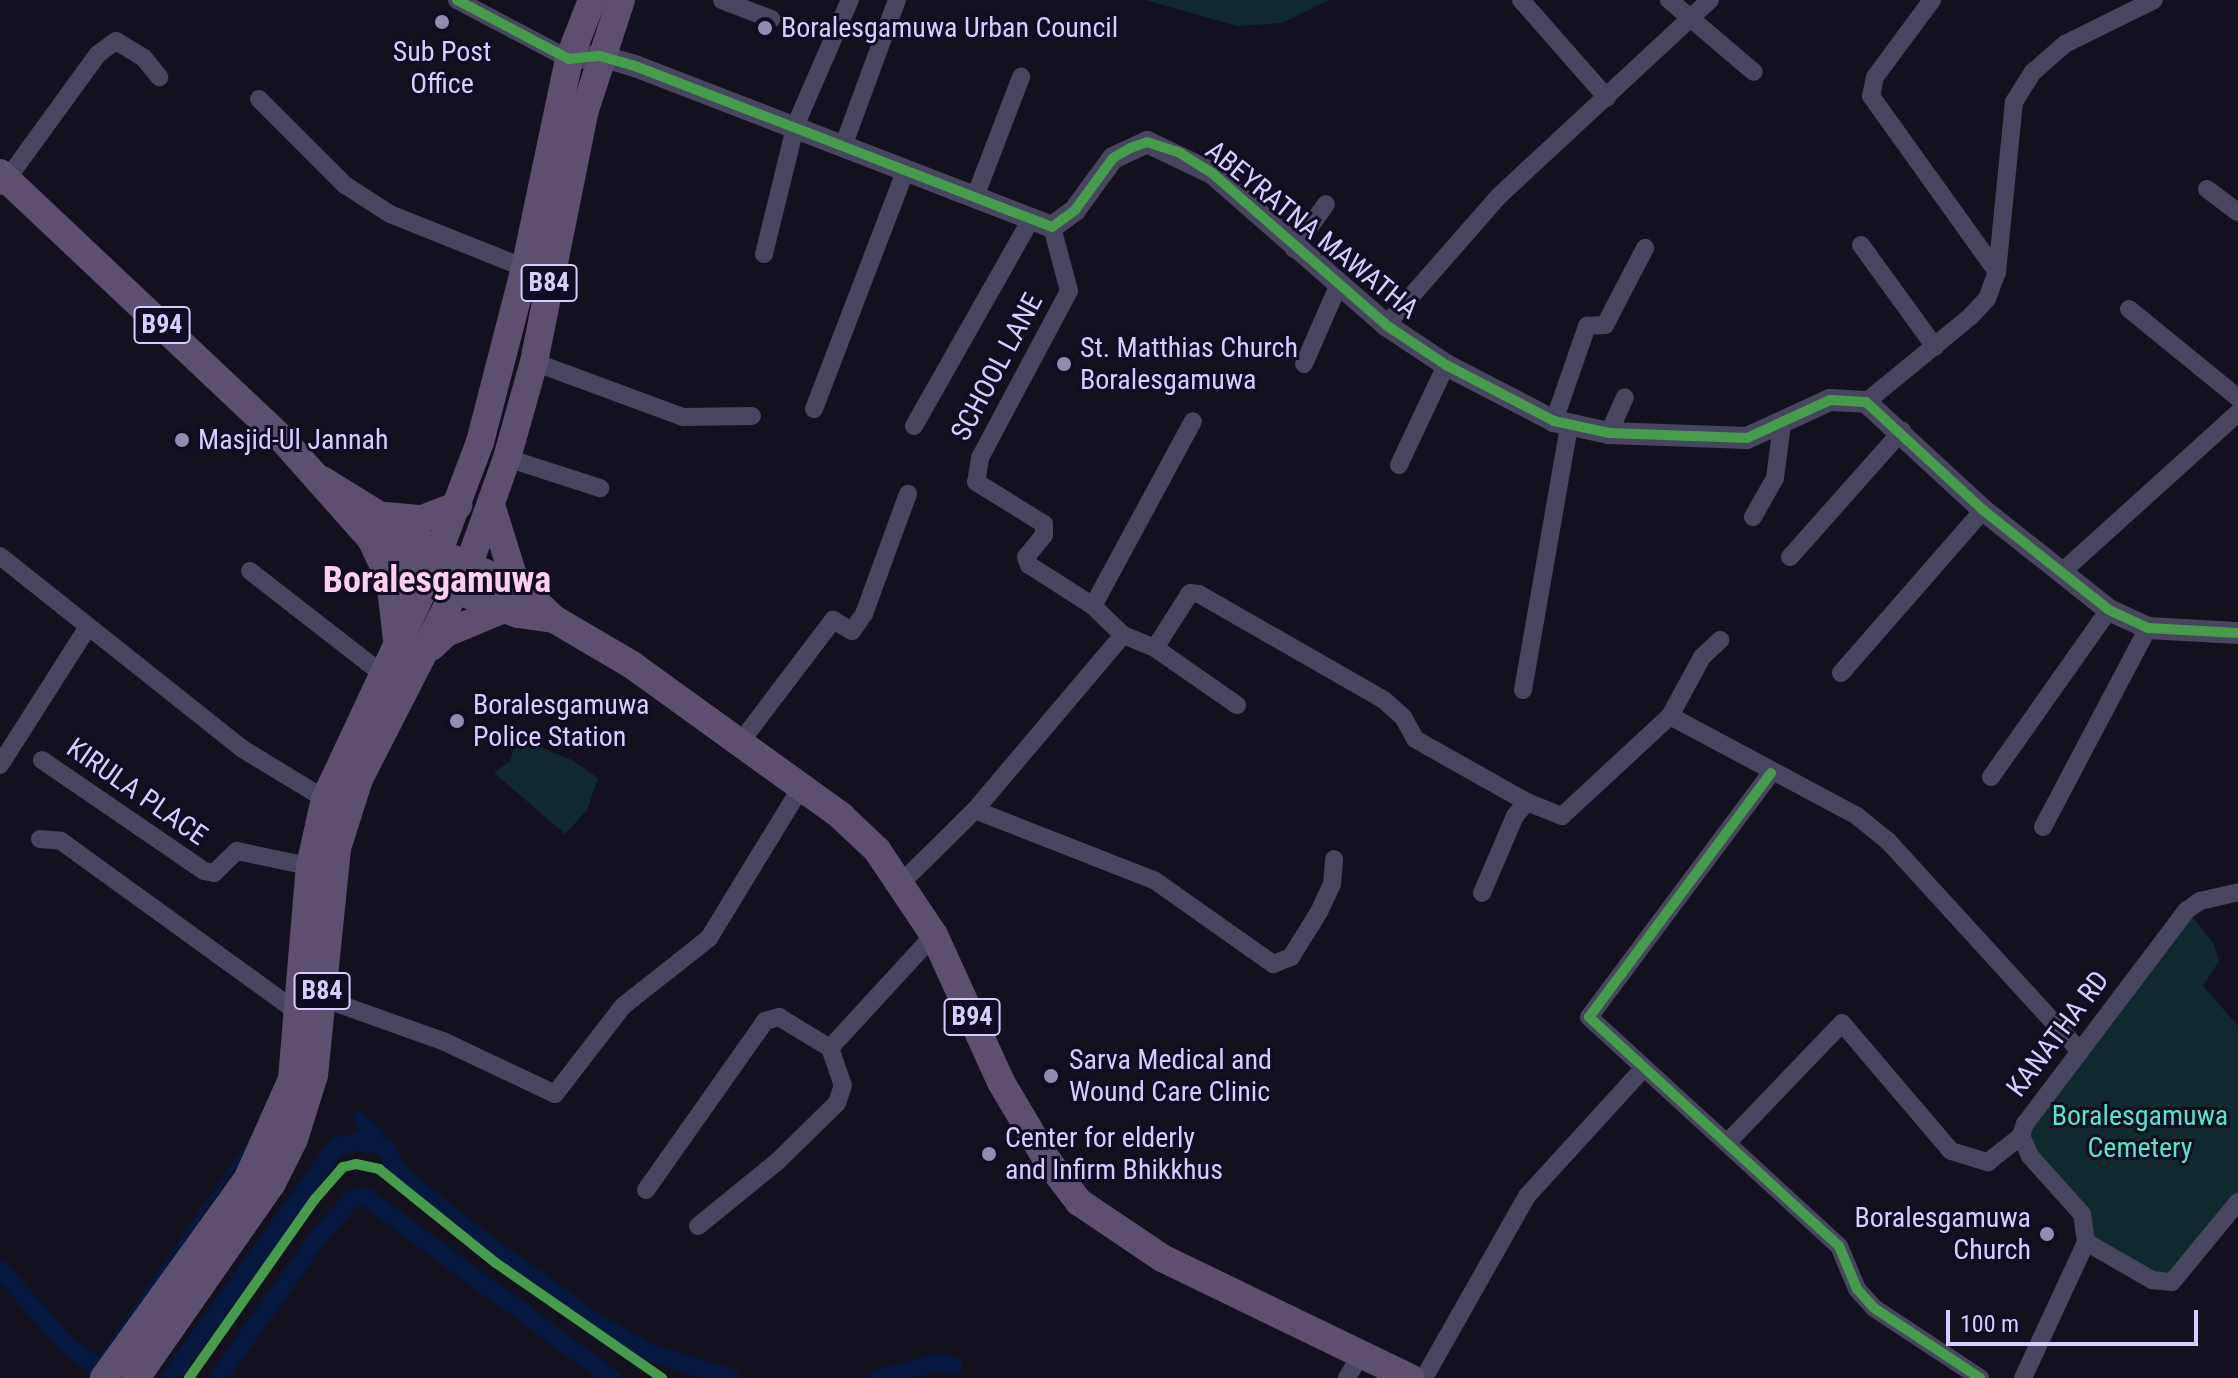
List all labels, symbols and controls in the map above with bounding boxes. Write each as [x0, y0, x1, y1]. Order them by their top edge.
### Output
place label: Boralesgamuwa Urban Council [781, 11, 1118, 45]
marker: Sub Post Office [433, 13, 451, 31]
marker: Boralesgamuwa Urban Council [756, 19, 774, 37]
place label: Sub Post Office [393, 35, 491, 101]
street label: ABEYRATNA MAWATHA [1199, 134, 1425, 326]
road number: B84 [519, 261, 579, 305]
street label: SCHOOL LANE [944, 288, 1050, 446]
road number: B94 [132, 303, 192, 347]
place label: St. Matthias Church Boralesgamuwa [1080, 331, 1298, 397]
marker: St. Matthias Church Boralesgamuwa [1055, 355, 1073, 373]
place label: Masjid-Ul Jannah [198, 423, 388, 457]
marker: Masjid-Ul Jannah [173, 431, 191, 449]
district label: Boralesgamuwa [323, 559, 551, 603]
place label: Boralesgamuwa Police Station [473, 688, 650, 754]
marker: Boralesgamuwa Police Station [448, 712, 466, 730]
street label: KIRULA PLACE [60, 731, 214, 853]
street label: KANATHA RD [2000, 964, 2116, 1104]
road number: B84 [292, 969, 352, 1013]
road number: B94 [942, 995, 1002, 1039]
place label: Sarva Medical and Wound Care Clinic [1069, 1043, 1272, 1109]
marker: Sarva Medical and Wound Care Clinic [1040, 1065, 1062, 1087]
park label: Boralesgamuwa Cemetery [2052, 1099, 2228, 1165]
place label: Center for elderly and Infirm Bhikkhus [1005, 1121, 1223, 1187]
marker: Center for elderly and Infirm Bhikkhus [980, 1145, 998, 1163]
place label: Boralesgamuwa Church [1854, 1201, 2031, 1267]
marker: Boralesgamuwa Church [2038, 1225, 2056, 1243]
scale bar [1950, 1294, 2202, 1344]
text: 100 m [1960, 1310, 2019, 1338]

